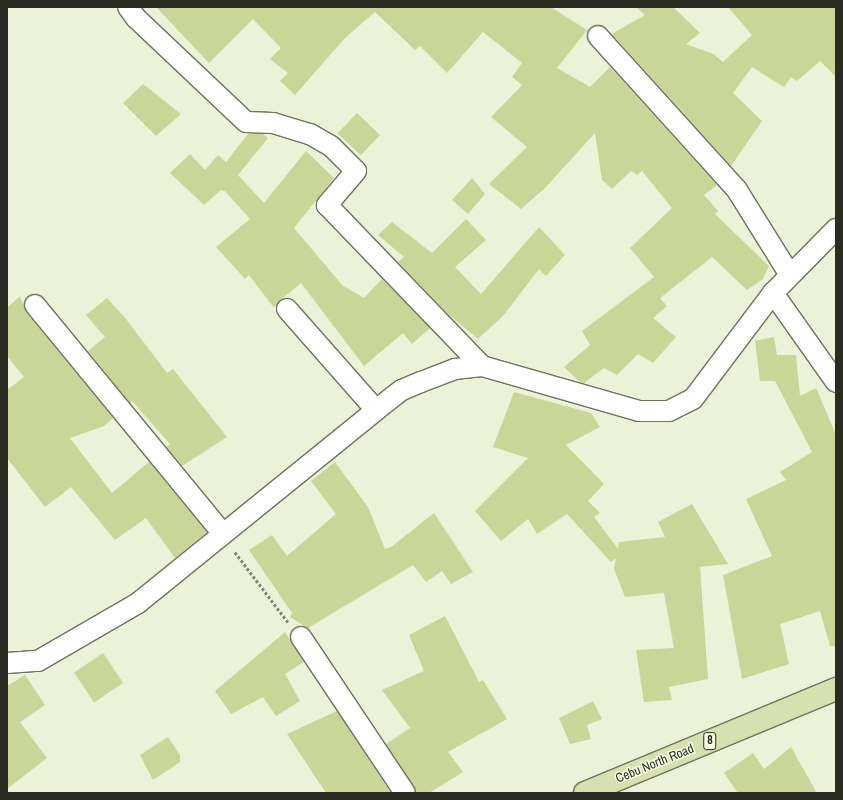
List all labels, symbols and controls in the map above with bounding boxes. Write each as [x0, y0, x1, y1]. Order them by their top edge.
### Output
road number: 8 [703, 731, 717, 751]
street label: Cebu North Road [614, 741, 696, 787]

